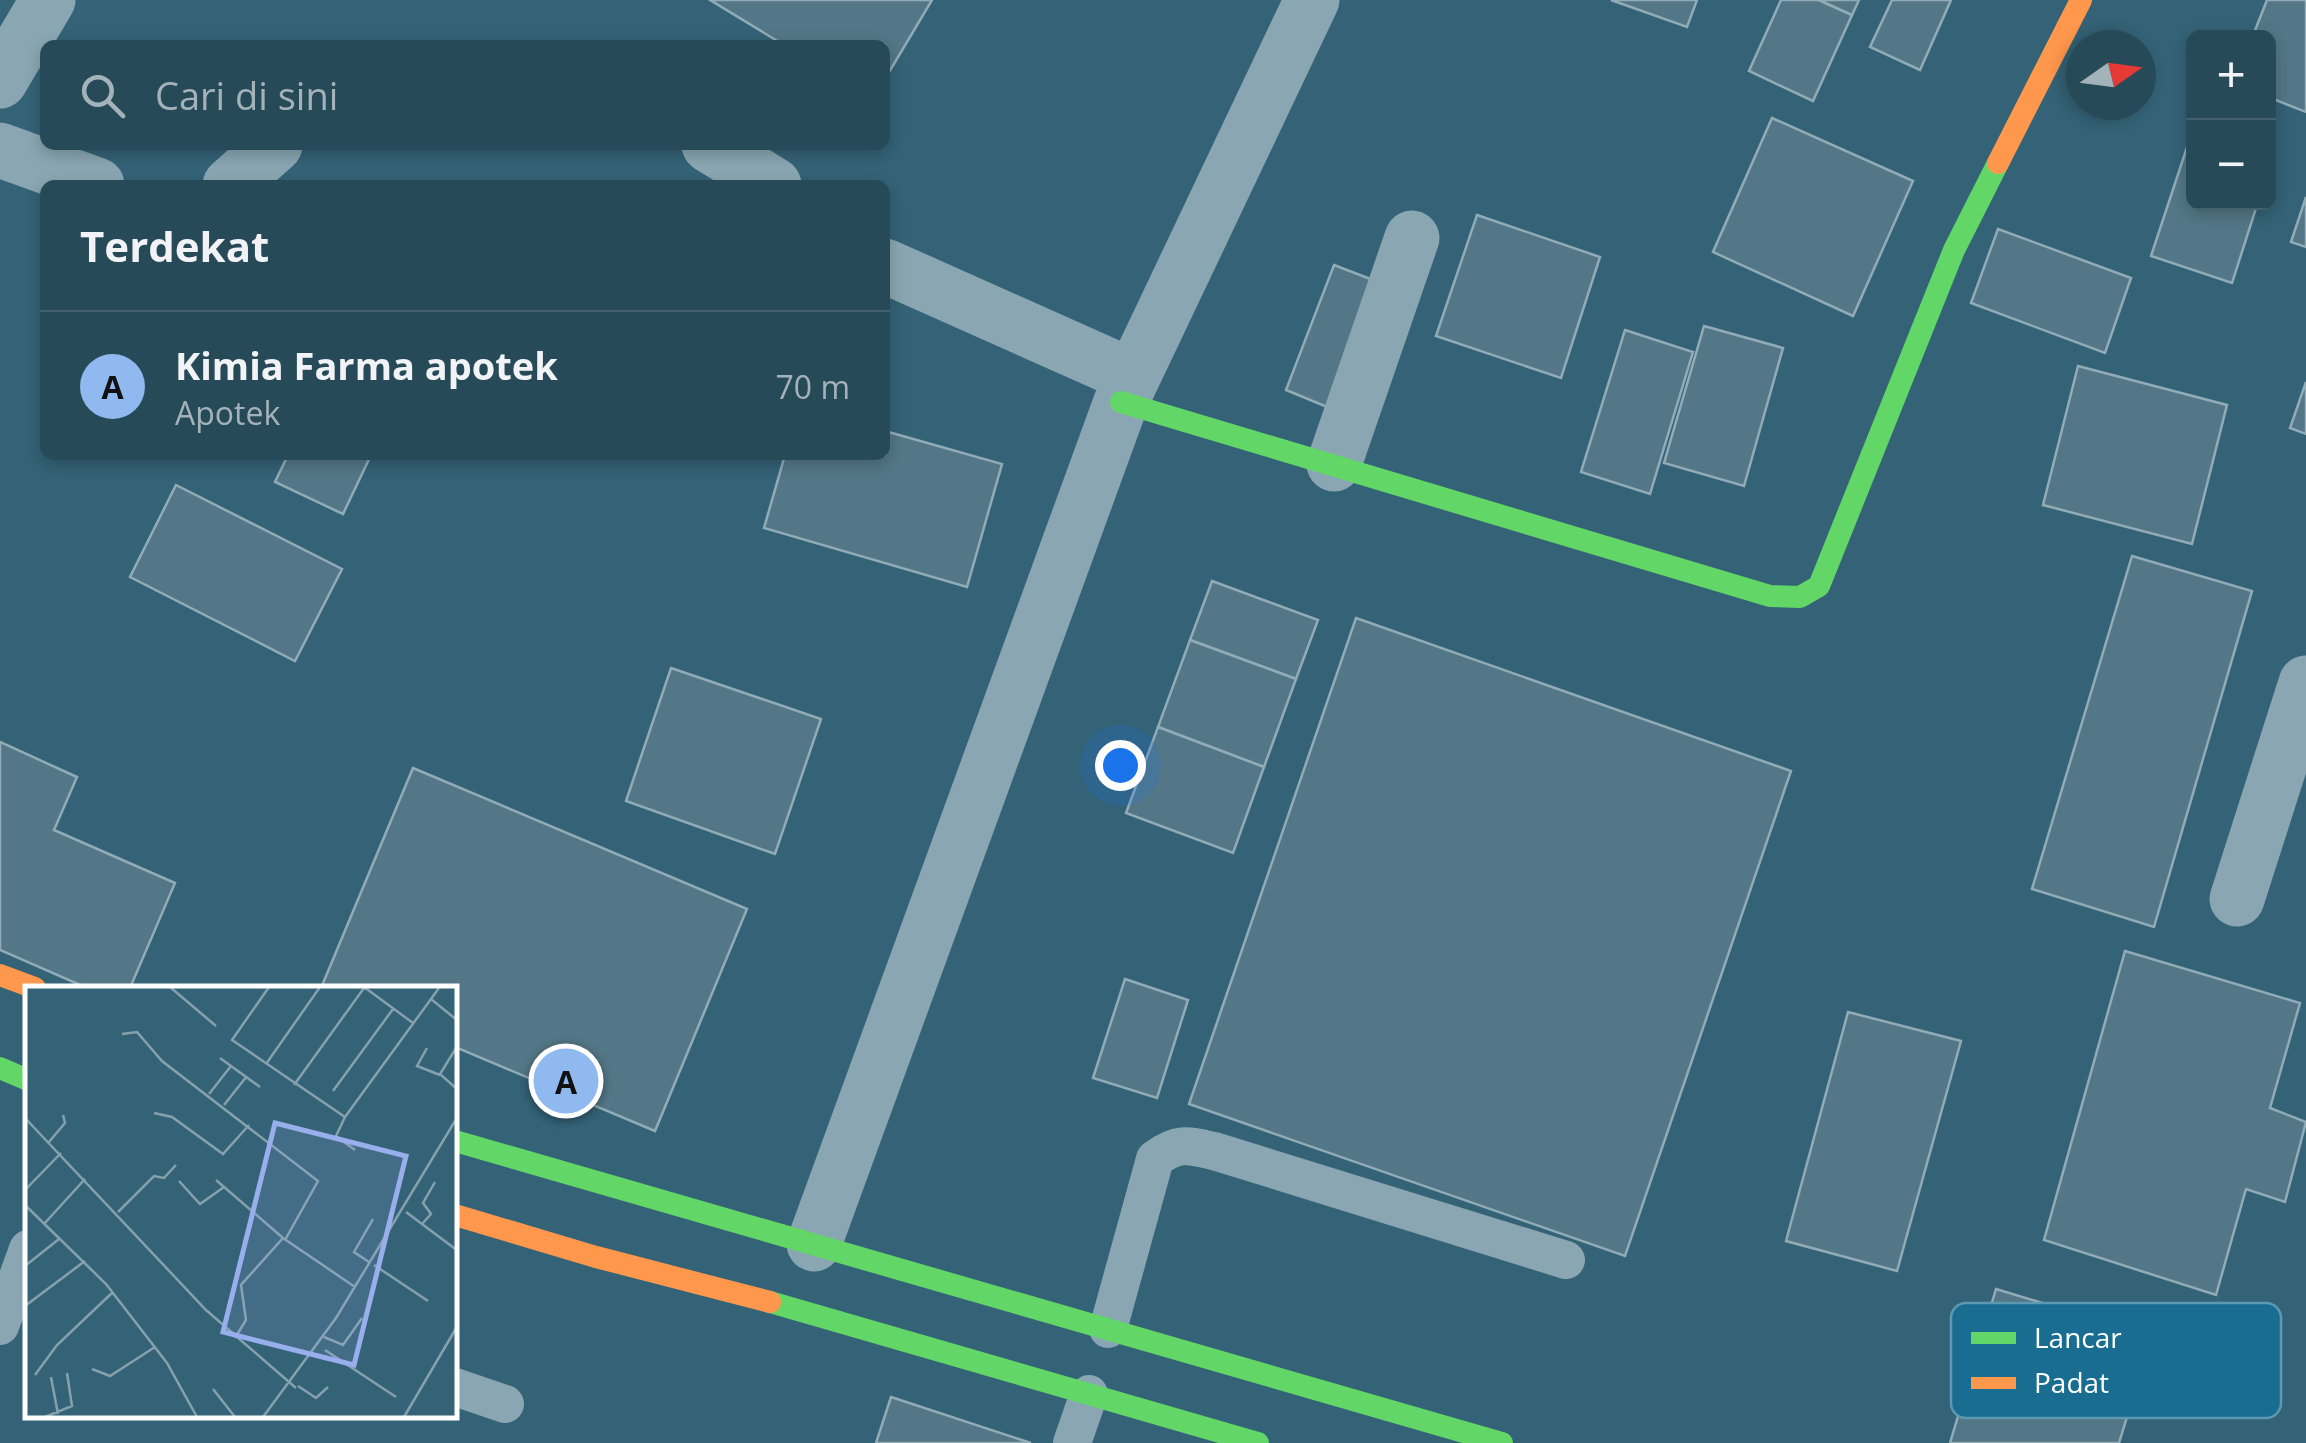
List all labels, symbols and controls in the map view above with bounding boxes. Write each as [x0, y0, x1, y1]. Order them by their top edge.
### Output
north arrow [2066, 30, 2156, 120]
map controls [2186, 30, 2276, 210]
button: + [2186, 30, 2276, 120]
search box [40, 40, 890, 150]
icon: search [75, 68, 130, 123]
text: Cari di sini [155, 69, 338, 121]
button: − [2186, 120, 2276, 210]
text: Terdekat [80, 217, 269, 274]
text: Kimia Farma apotek [175, 339, 558, 391]
text: A [101, 365, 124, 408]
text: 70 m [775, 365, 850, 408]
text: Apotek [175, 391, 280, 434]
your location [1095, 740, 1146, 791]
inset map [25, 986, 458, 1418]
pin: A [534, 1044, 598, 1118]
legend [1951, 1303, 2281, 1418]
text: Lancar [2034, 1318, 2122, 1356]
text: Padat [2034, 1363, 2109, 1401]

